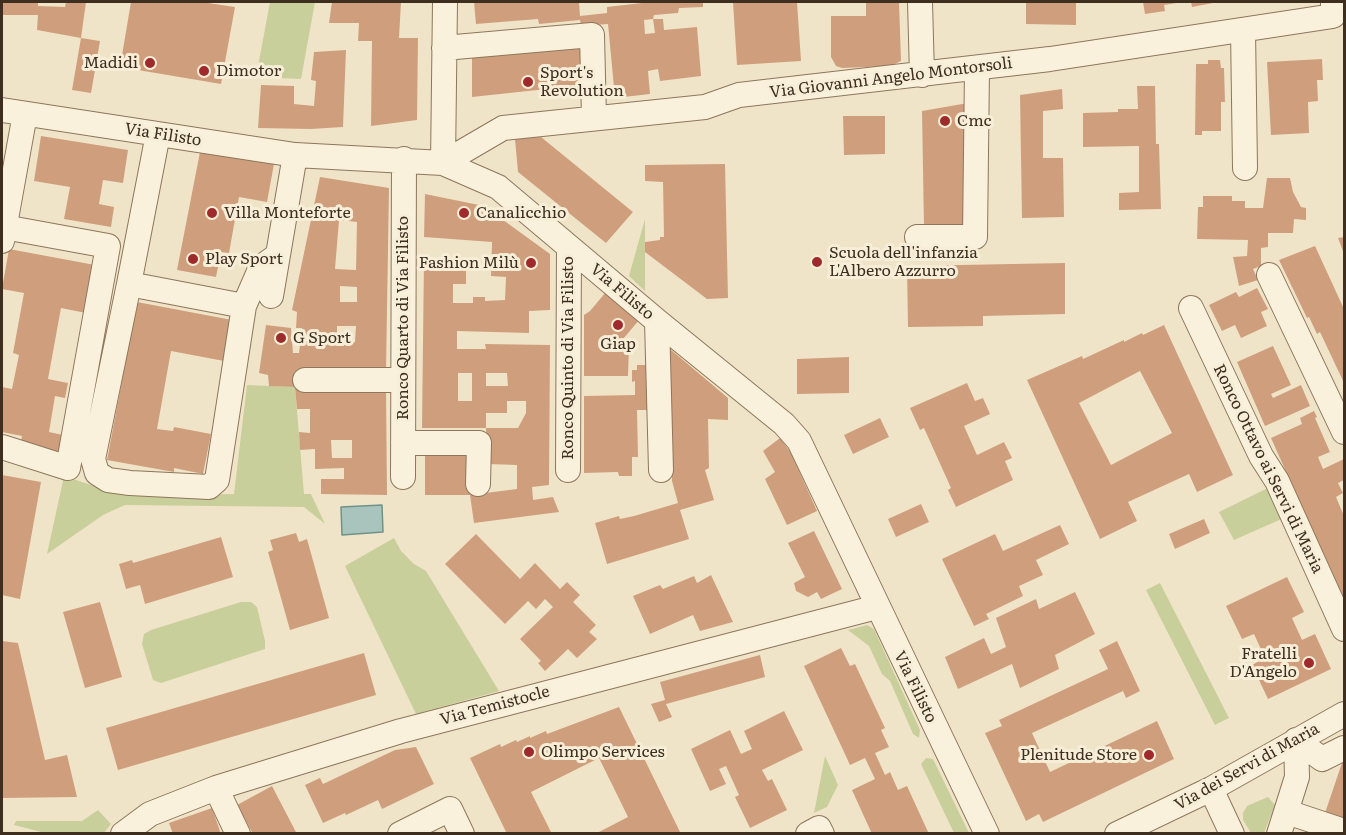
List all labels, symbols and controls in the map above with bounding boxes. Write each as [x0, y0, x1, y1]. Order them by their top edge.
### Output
place label: Madidi [84, 53, 138, 73]
street label: Via Giovanni Angelo Montorsoli [769, 54, 1013, 102]
marker: Madidi [143, 56, 157, 70]
place label: Dimotor [216, 61, 281, 81]
place label: Sport's Revolution [540, 63, 624, 101]
marker: Dimotor [197, 64, 211, 78]
marker: Sport's Revolution [521, 75, 535, 89]
place label: Cmc [957, 111, 992, 131]
marker: Cmc [938, 114, 952, 128]
street label: Via Filisto [123, 119, 203, 151]
place label: Villa Monteforte [224, 203, 351, 223]
place label: Canalicchio [476, 203, 566, 223]
marker: Villa Monteforte [205, 206, 219, 220]
marker: Canalicchio [457, 206, 471, 220]
street label: Ronco Quarto di Via Filisto [393, 216, 413, 420]
place label: Scuola dell'infanzia L'Albero Azzurro [829, 243, 978, 281]
place label: Play Sport [205, 249, 283, 269]
marker: Play Sport [186, 252, 200, 266]
place label: Fashion Milù [419, 253, 519, 273]
marker: Scuola dell'infanzia L'Albero Azzurro [810, 255, 824, 269]
marker: Fashion Milù [524, 256, 538, 270]
street label: Ronco Quinto di Via Filisto [558, 256, 578, 460]
street label: Via Filisto [586, 260, 658, 324]
marker: Giap [611, 318, 625, 332]
place label: G Sport [293, 328, 351, 348]
marker: G Sport [274, 331, 288, 345]
place label: Giap [600, 334, 636, 354]
street label: Ronco Ottavo ai Servi di Maria [1209, 361, 1327, 577]
place label: Fratelli D'Angelo [1229, 644, 1297, 682]
street label: Via Filisto [889, 648, 941, 726]
marker: Fratelli D'Angelo [1302, 656, 1316, 670]
street label: Via Temistocle [438, 682, 552, 730]
street label: Via dei Servi di Maria [1171, 719, 1323, 815]
place label: Olimpo Services [541, 742, 665, 762]
marker: Olimpo Services [522, 745, 536, 759]
place label: Plenitude Store [1020, 745, 1137, 765]
marker: Plenitude Store [1142, 748, 1156, 762]

